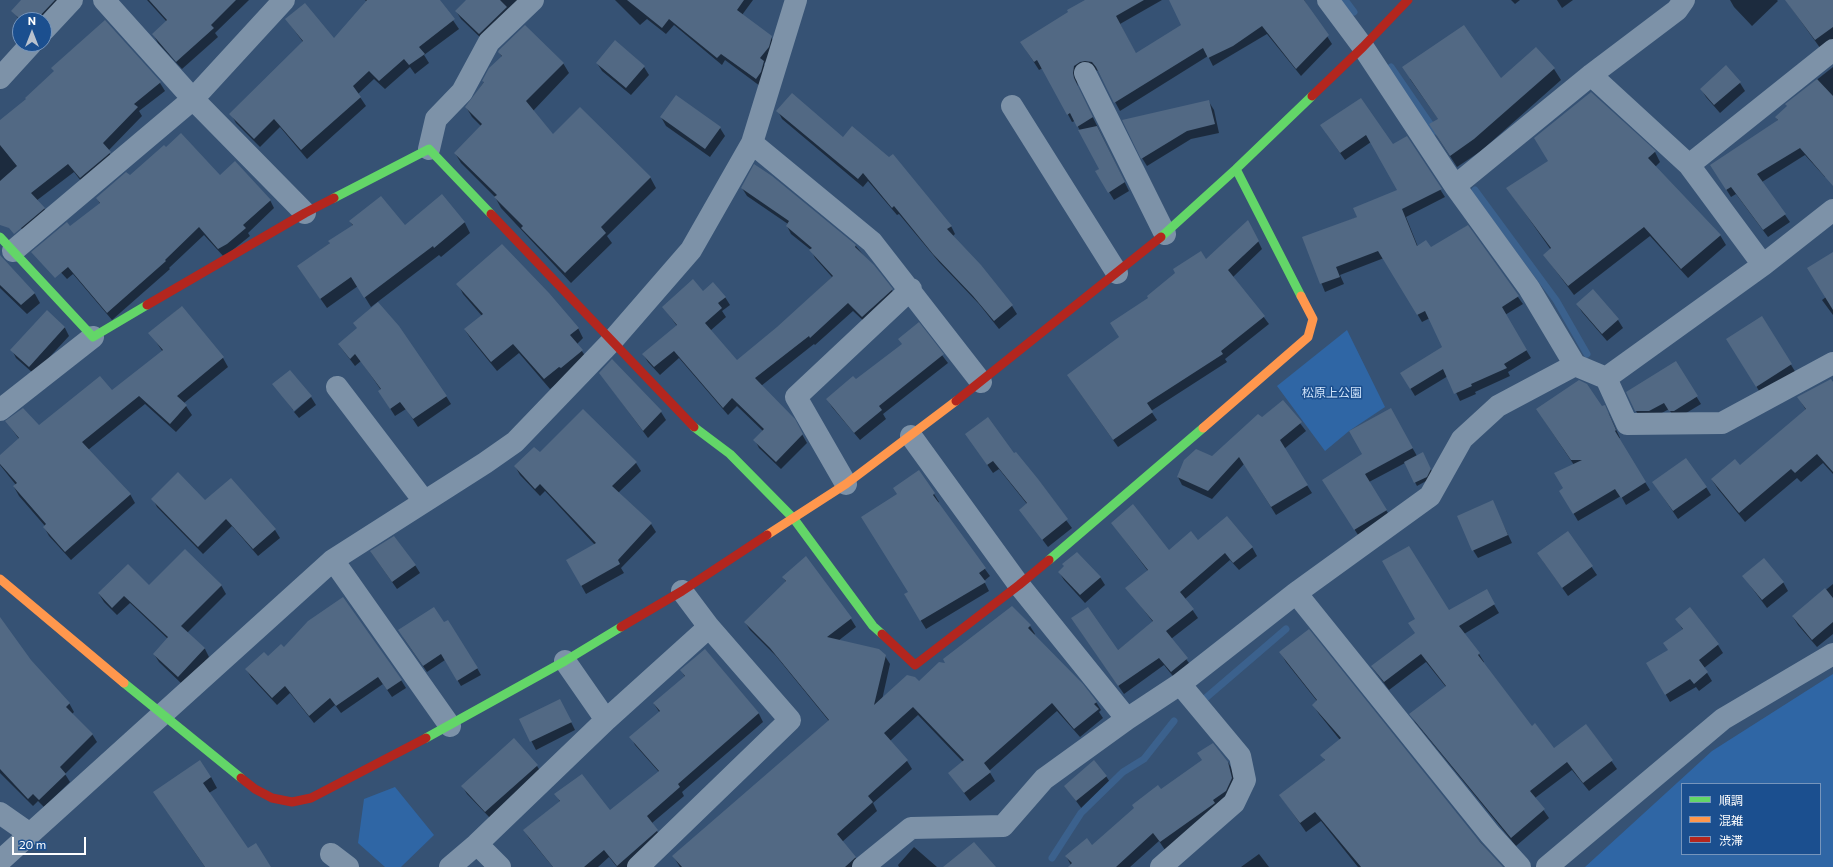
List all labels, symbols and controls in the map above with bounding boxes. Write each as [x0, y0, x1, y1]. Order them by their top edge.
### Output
north arrow [12, 12, 52, 52]
text: N [28, 14, 36, 27]
park label: 松原上公園 [1302, 386, 1362, 400]
legend [1681, 783, 1821, 855]
text: 順調 [1719, 793, 1743, 807]
text: 混雑 [1719, 813, 1743, 827]
scale bar [14, 829, 88, 855]
text: 渋滞 [1719, 833, 1743, 847]
text: 20 m [19, 837, 46, 851]

